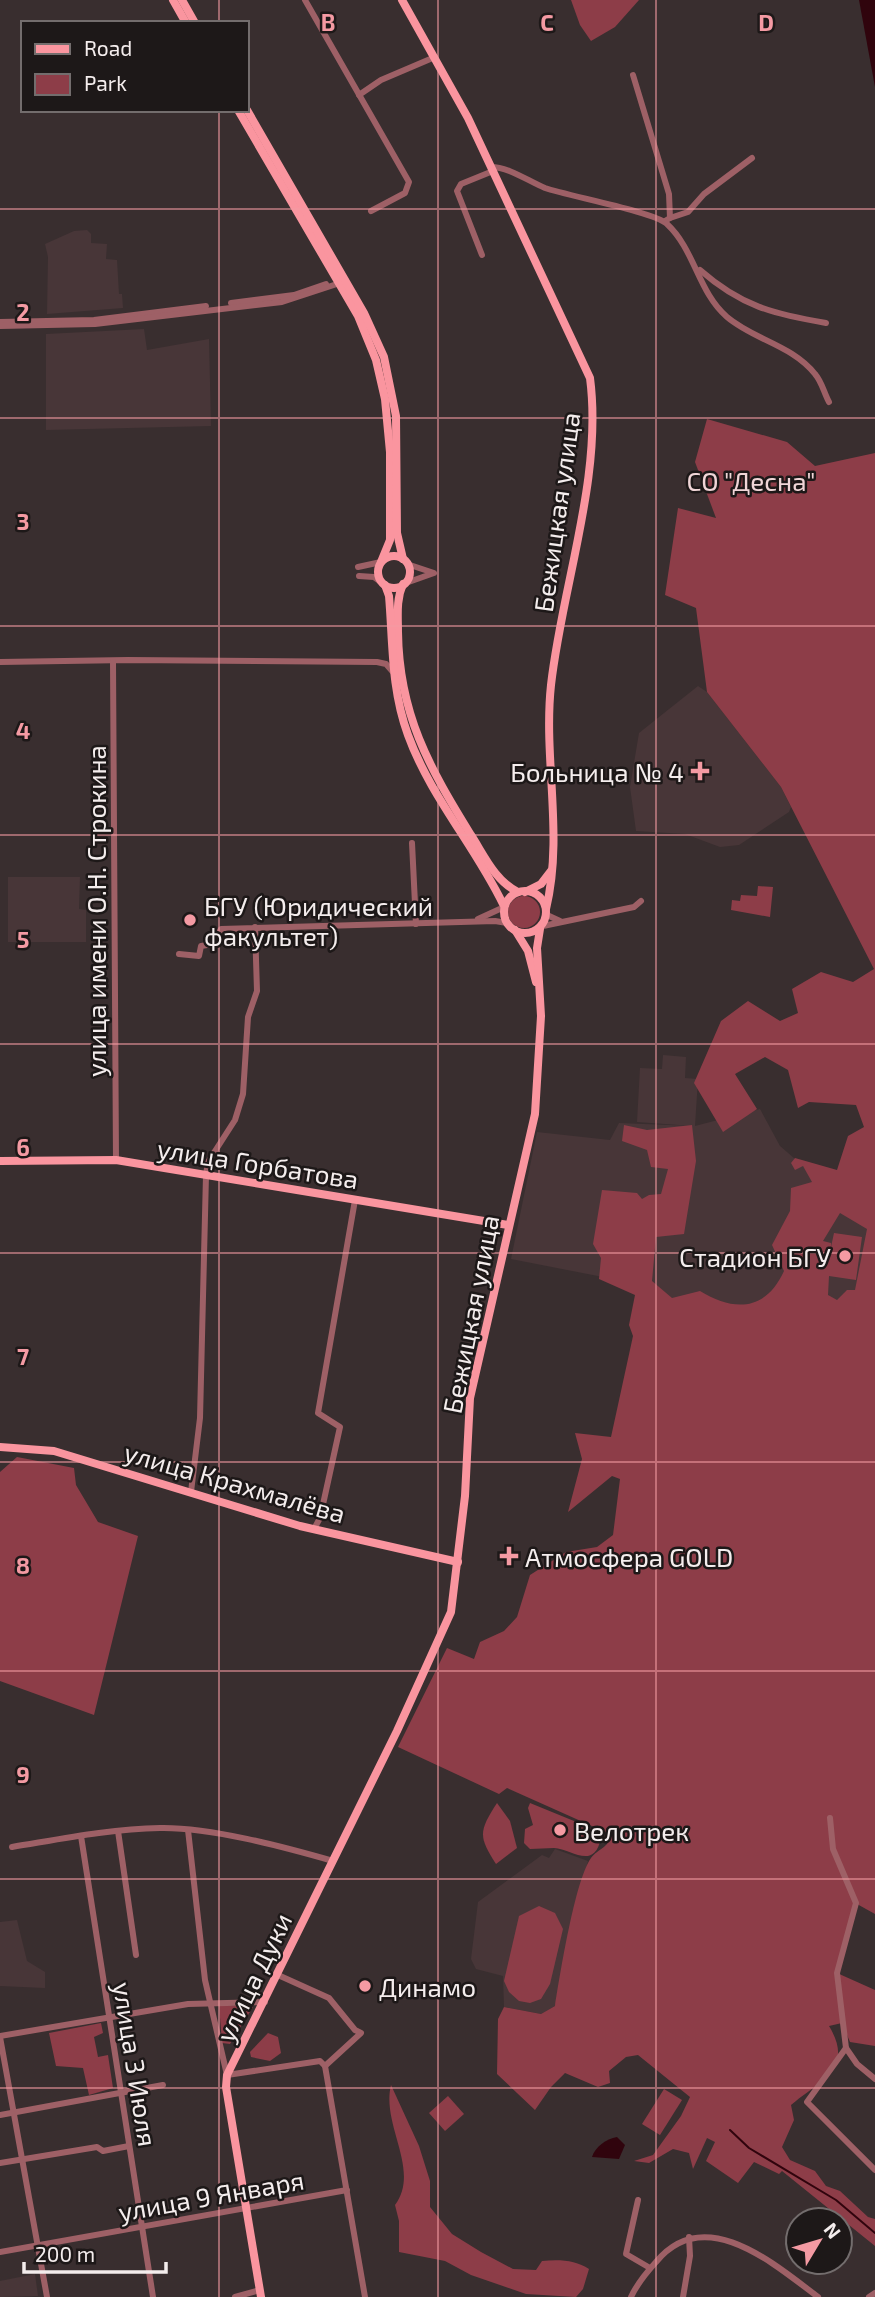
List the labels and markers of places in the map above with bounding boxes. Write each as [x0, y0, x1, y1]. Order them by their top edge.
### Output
place label: Больница № 4 [510, 756, 684, 787]
marker: Больница № 4 [690, 761, 710, 781]
place label: БГУ (Юридический факультет) [204, 890, 433, 952]
marker: БГУ (Юридический факультет) [182, 912, 198, 928]
place label: Стадион БГУ [679, 1241, 831, 1272]
marker: Стадион БГУ [837, 1248, 853, 1264]
place label: Атмосфера GOLD [525, 1541, 733, 1572]
marker: Атмосфера GOLD [499, 1546, 519, 1566]
place label: Велотрек [574, 1815, 689, 1846]
marker: Велотрек [552, 1822, 568, 1838]
place label: Динамо [379, 1971, 476, 2002]
marker: Динамо [357, 1978, 373, 1994]

